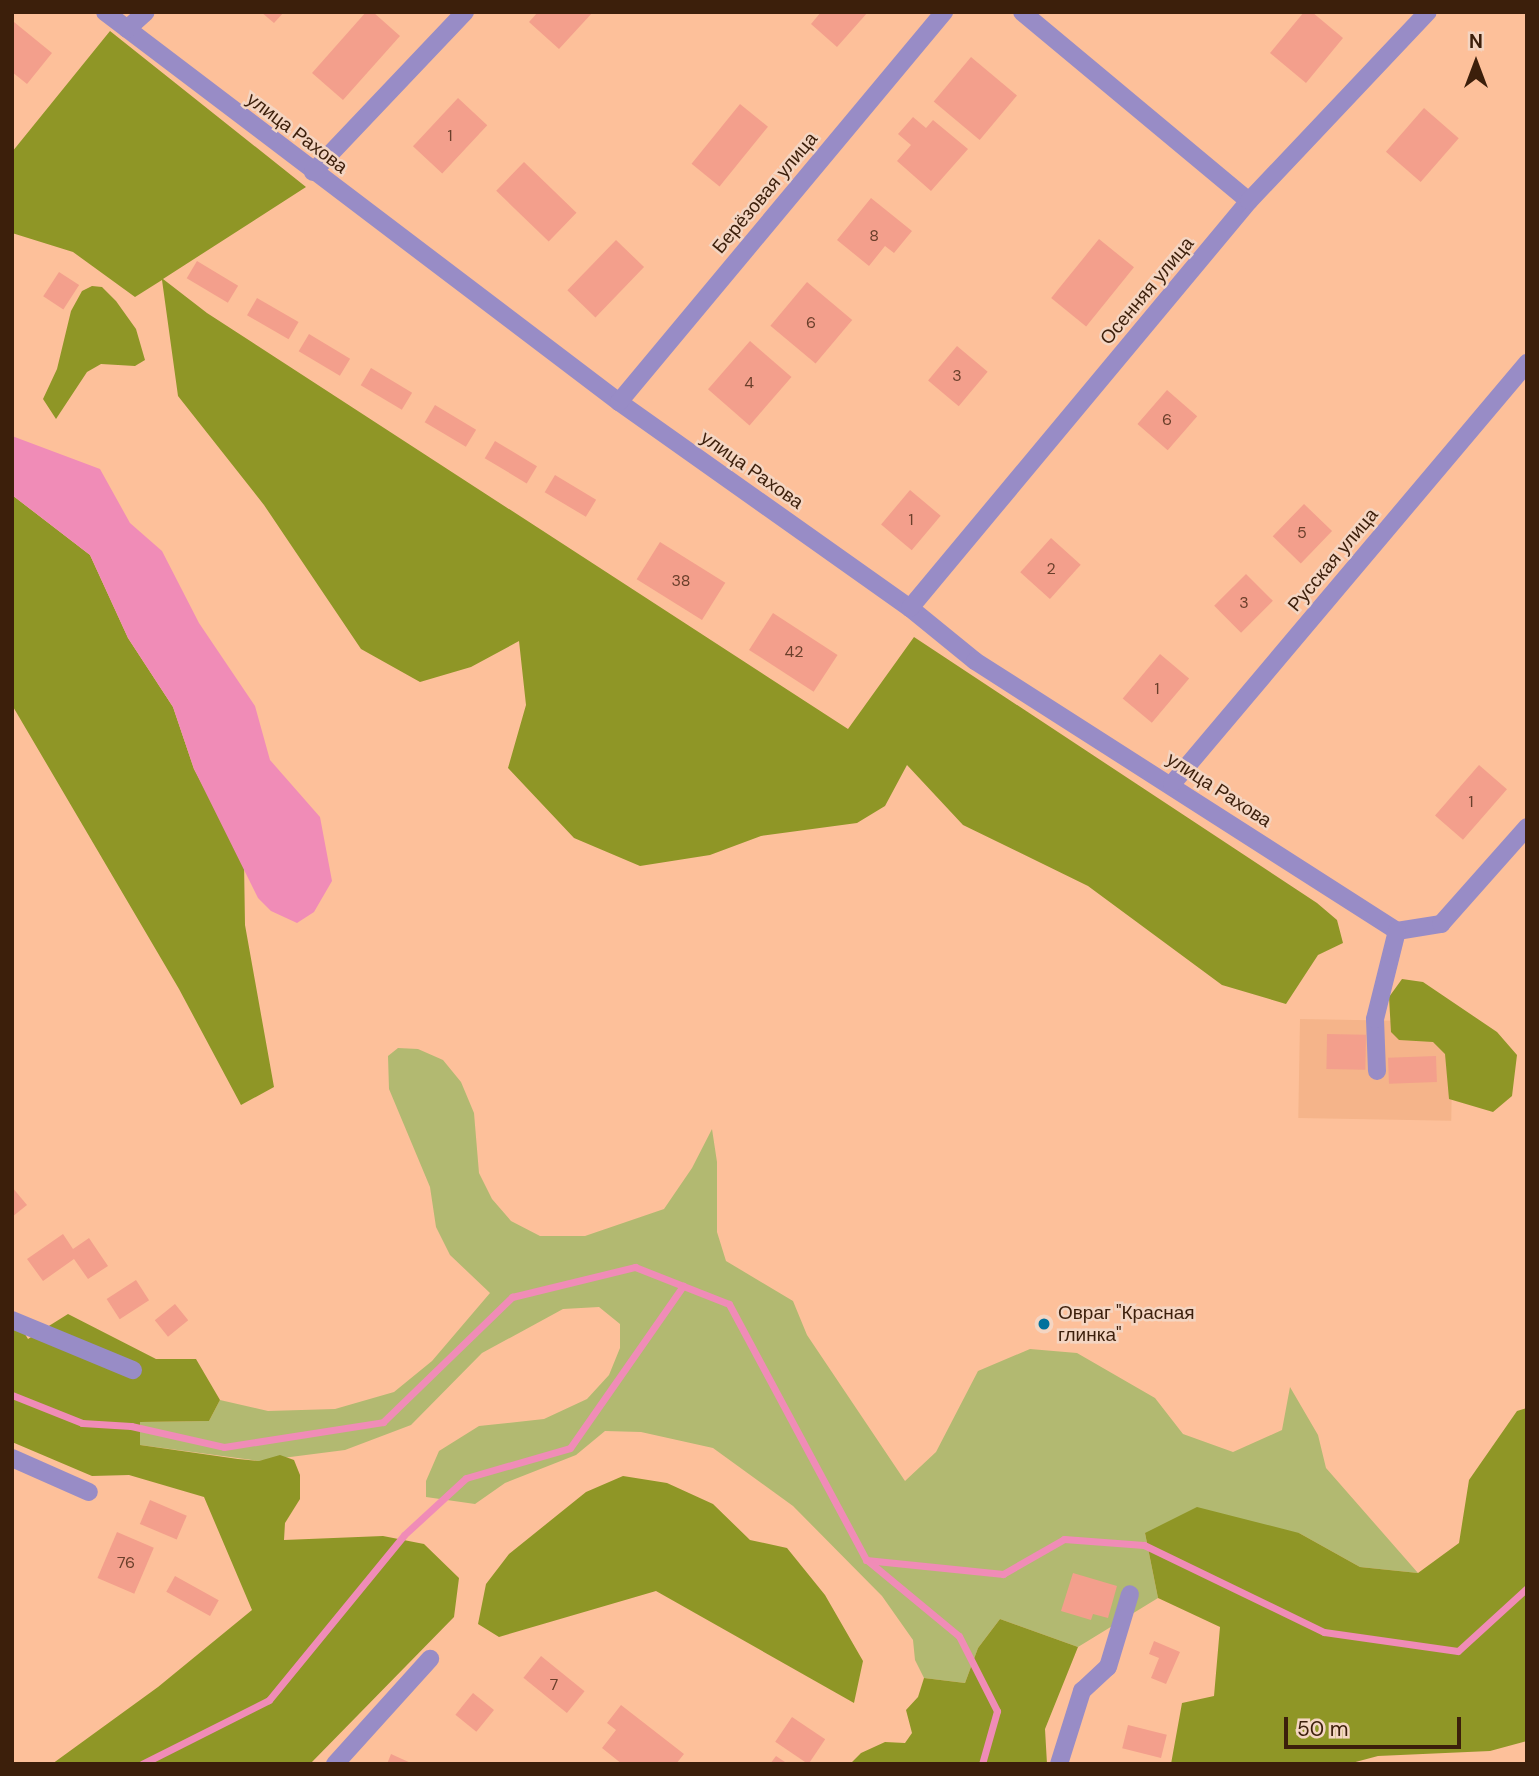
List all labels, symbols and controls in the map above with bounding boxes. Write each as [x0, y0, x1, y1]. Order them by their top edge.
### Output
north arrow [1441, 28, 1511, 98]
text: N [1469, 29, 1483, 54]
street label: улица Рахова [242, 88, 352, 178]
house number: 1 [448, 126, 452, 146]
street label: Берёзовая улица [708, 128, 822, 258]
house number: 8 [869, 226, 879, 246]
street label: Осенняя улица [1095, 232, 1199, 350]
house number: 6 [806, 313, 816, 333]
house number: 3 [952, 366, 962, 386]
house number: 4 [744, 373, 754, 393]
house number: 6 [1162, 410, 1172, 430]
street label: улица Рахова [696, 426, 808, 514]
street label: Русская улица [1283, 504, 1383, 616]
house number: 1 [909, 510, 913, 530]
house number: 5 [1297, 523, 1307, 543]
house number: 2 [1046, 559, 1056, 579]
house number: 38 [671, 571, 691, 591]
house number: 3 [1239, 593, 1249, 613]
house number: 42 [785, 642, 803, 662]
house number: 1 [1155, 679, 1159, 699]
street label: улица Рахова [1162, 748, 1276, 832]
house number: 1 [1469, 792, 1473, 812]
place label: Овраг "Красная глинка" [1058, 1302, 1195, 1346]
marker: Овраг "Красная глинка" [1036, 1316, 1052, 1332]
house number: 76 [117, 1553, 135, 1573]
house number: 7 [550, 1675, 558, 1695]
scale bar [1287, 1702, 1464, 1746]
text: 50 m [1297, 1715, 1348, 1743]

